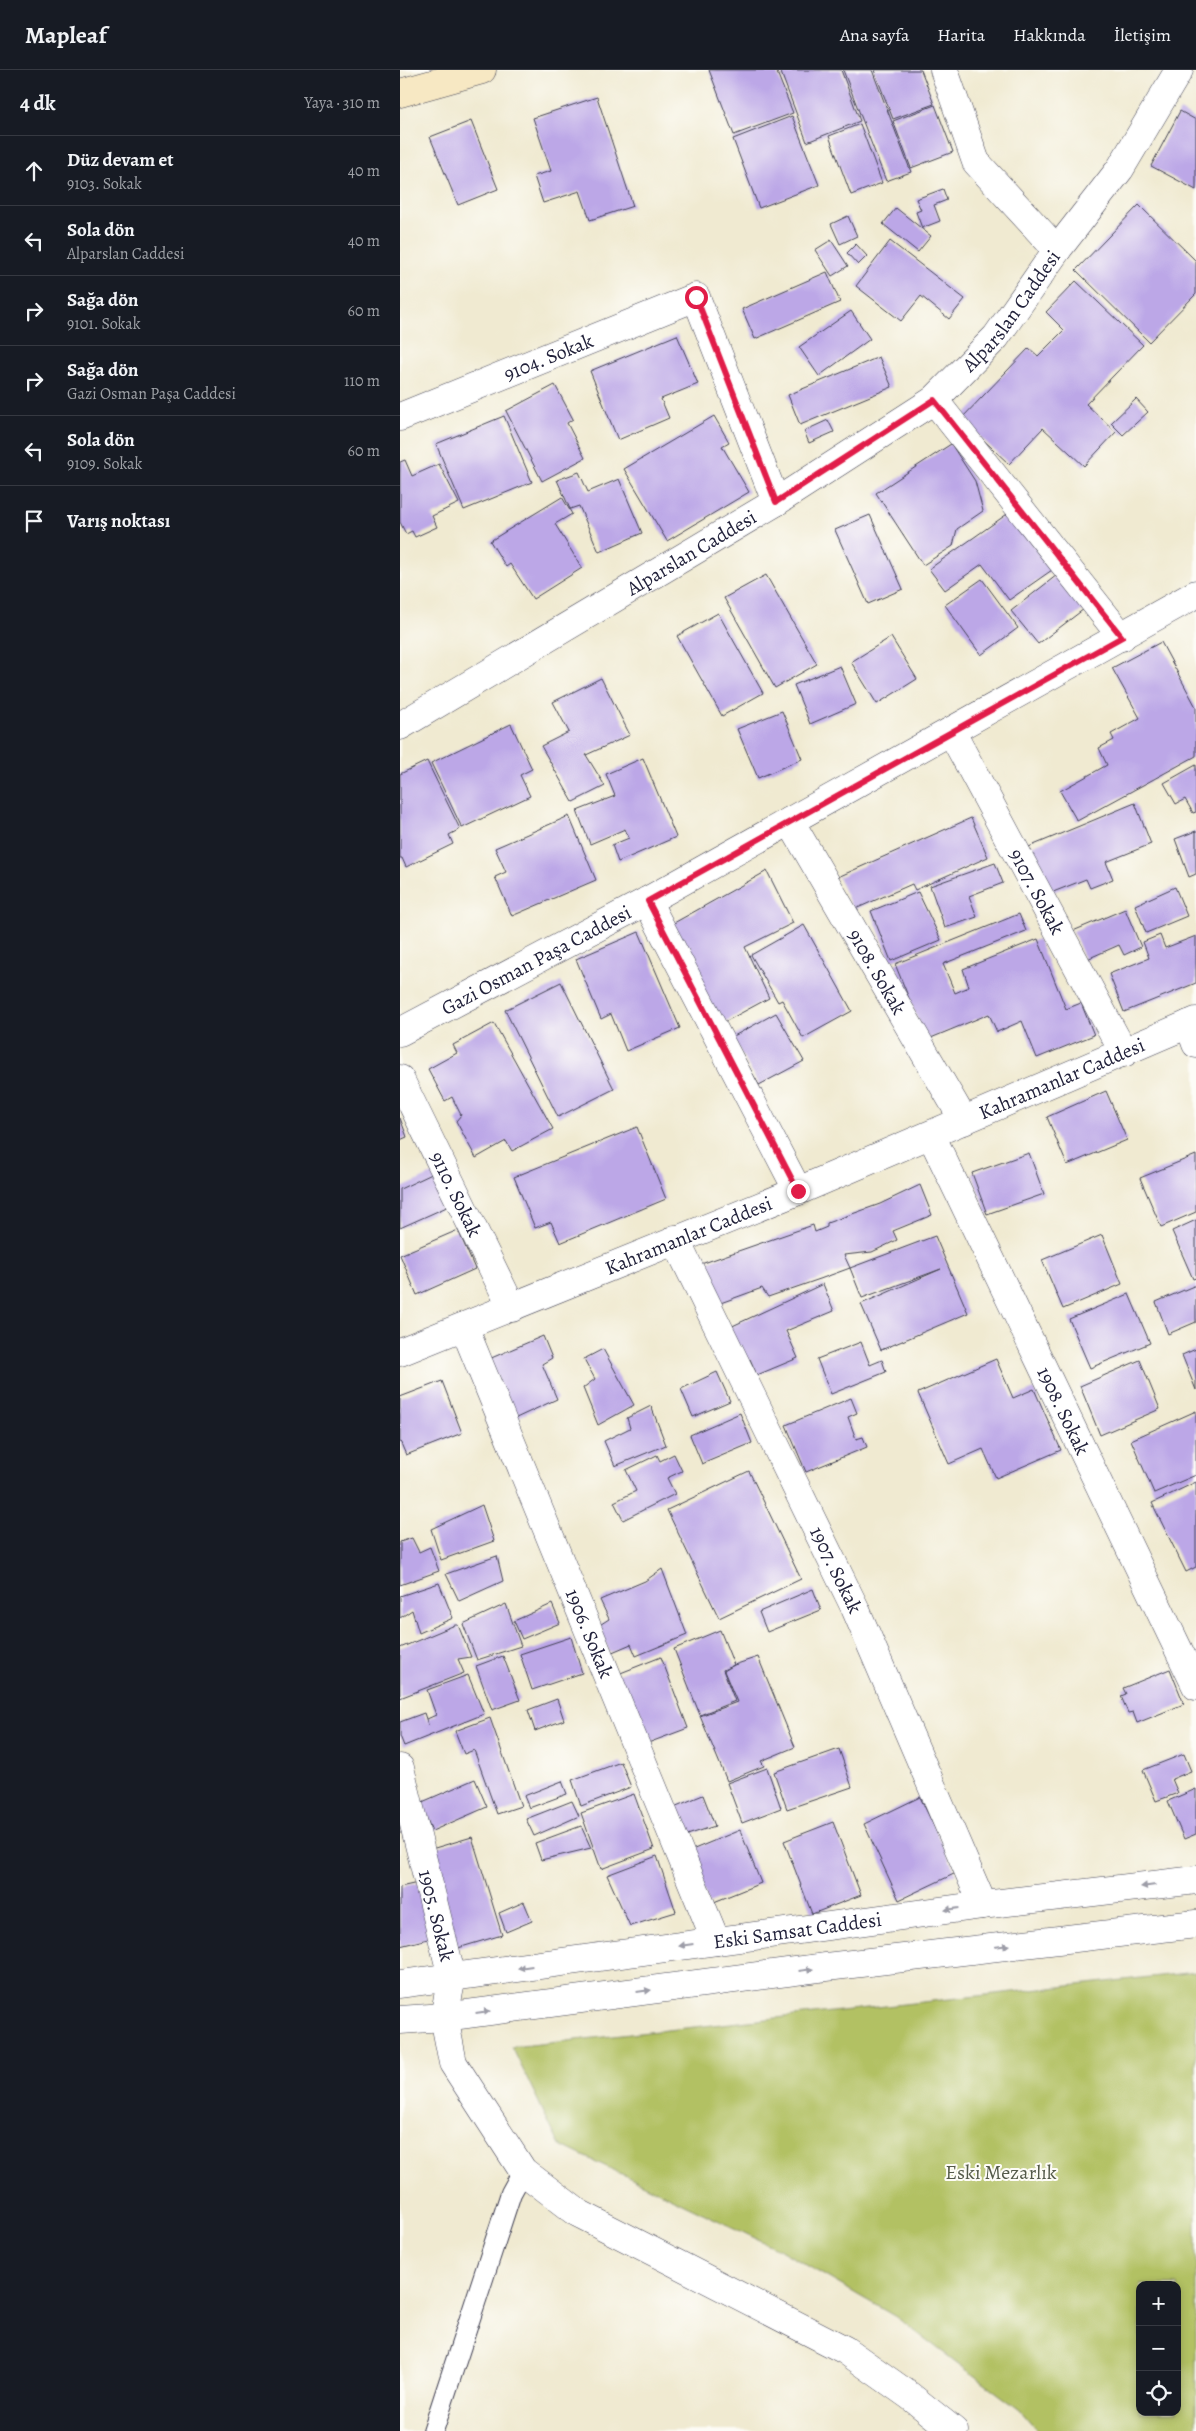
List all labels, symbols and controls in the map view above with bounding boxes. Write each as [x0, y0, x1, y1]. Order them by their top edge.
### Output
text: Mapleaf [25, 19, 107, 51]
text: Ana sayfa [840, 23, 909, 47]
text: Harita [937, 23, 985, 47]
text: Hakkında [1013, 23, 1086, 47]
text: İletişim [1114, 23, 1171, 47]
text: 4 dk [20, 89, 56, 117]
text: Yaya · 310 m [304, 92, 380, 114]
text: Düz devam et [67, 147, 174, 173]
icon: ahead [20, 157, 48, 185]
text: 40 m [348, 160, 380, 182]
text: 9103. Sokak [67, 173, 142, 195]
text: Sola dön [67, 217, 135, 243]
icon: left [20, 227, 48, 255]
text: 40 m [348, 230, 380, 252]
text: Alparslan Caddesi [67, 243, 184, 265]
street label: Alparslan Caddesi [955, 245, 1067, 379]
route start [685, 286, 708, 309]
text: Sağa dön [67, 287, 139, 313]
icon: right [20, 297, 48, 325]
text: 60 m [348, 300, 380, 322]
text: 9101. Sokak [67, 313, 141, 335]
street label: 9104. Sokak [500, 327, 597, 388]
text: Sağa dön [67, 357, 139, 383]
icon: right [20, 367, 48, 395]
text: 110 m [344, 370, 380, 392]
text: Gazi Osman Paşa Caddesi [67, 383, 236, 405]
text: Sola dön [67, 427, 135, 453]
icon: left [20, 437, 48, 465]
text: 60 m [348, 440, 380, 462]
text: 9109. Sokak [67, 453, 142, 475]
street label: Alparslan Caddesi [621, 504, 762, 603]
icon: arrive [20, 507, 48, 535]
text: Varış noktası [67, 508, 170, 534]
street label: 9107. Sokak [1003, 844, 1071, 939]
street label: Gazi Osman Paşa Caddesi [437, 899, 636, 1022]
street label: 9108. Sokak [841, 924, 912, 1020]
street label: Kahramanlar Caddesi [975, 1031, 1149, 1126]
street label: 9110. Sokak [423, 1147, 488, 1242]
route end [787, 1180, 810, 1203]
street label: Kahramanlar Caddesi [601, 1190, 776, 1282]
street label: 1908. Sokak [1030, 1362, 1096, 1460]
street label: 1907. Sokak [803, 1522, 869, 1618]
street label: 1906. Sokak [559, 1585, 620, 1682]
street label: 1905. Sokak [412, 1867, 461, 1964]
one-way arrow [1139, 1882, 1155, 1890]
one-way arrow [943, 1905, 959, 1913]
street label: Eski Samsat Caddesi [712, 1906, 883, 1955]
one-way arrow [678, 1941, 694, 1949]
one-way arrow [994, 1942, 1010, 1950]
one-way arrow [517, 1963, 533, 1971]
one-way arrow [798, 1966, 814, 1974]
one-way arrow [637, 1987, 653, 1995]
one-way arrow [476, 2007, 492, 2015]
park label: Eski Mezarlık [945, 2159, 1057, 2186]
map controls [1136, 2281, 1181, 2416]
button: + [1136, 2281, 1181, 2326]
button: − [1136, 2326, 1181, 2371]
button: locate [1136, 2371, 1181, 2416]

